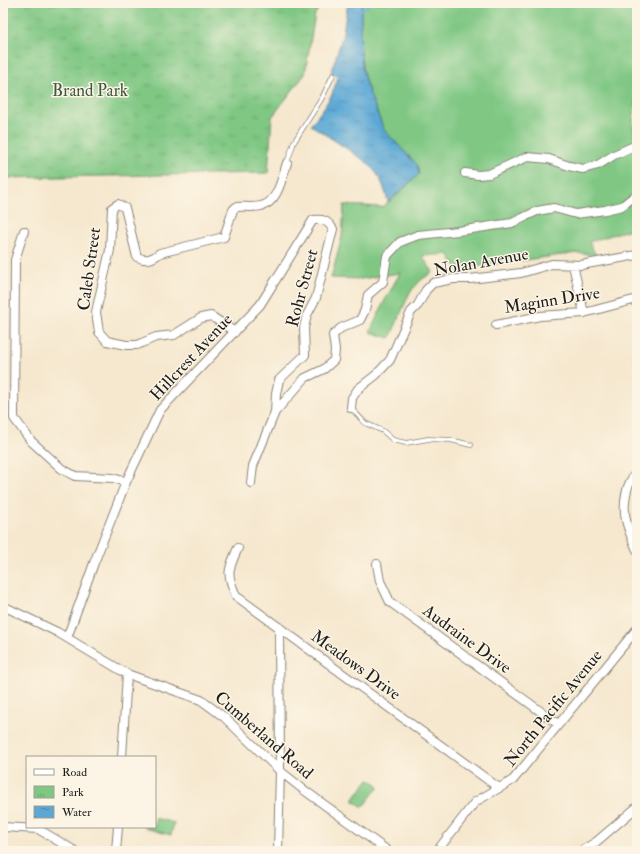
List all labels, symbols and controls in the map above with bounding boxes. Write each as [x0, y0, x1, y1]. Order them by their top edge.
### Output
park label: Brand Park [52, 80, 128, 101]
street label: Caleb Street [73, 226, 105, 312]
street label: Nolan Avenue [432, 243, 530, 281]
street label: Rohr Street [282, 246, 323, 329]
street label: Maginn Drive [503, 282, 601, 318]
street label: Hillcrest Avenue [145, 309, 237, 405]
street label: Audraine Drive [418, 599, 515, 678]
street label: Meadows Drive [307, 625, 405, 705]
street label: North Pacific Avenue [499, 645, 607, 771]
street label: Cumberland Road [211, 687, 318, 784]
legend [26, 756, 156, 828]
text: Road [62, 765, 87, 780]
text: Park [62, 785, 84, 800]
text: Water [61, 805, 92, 820]

